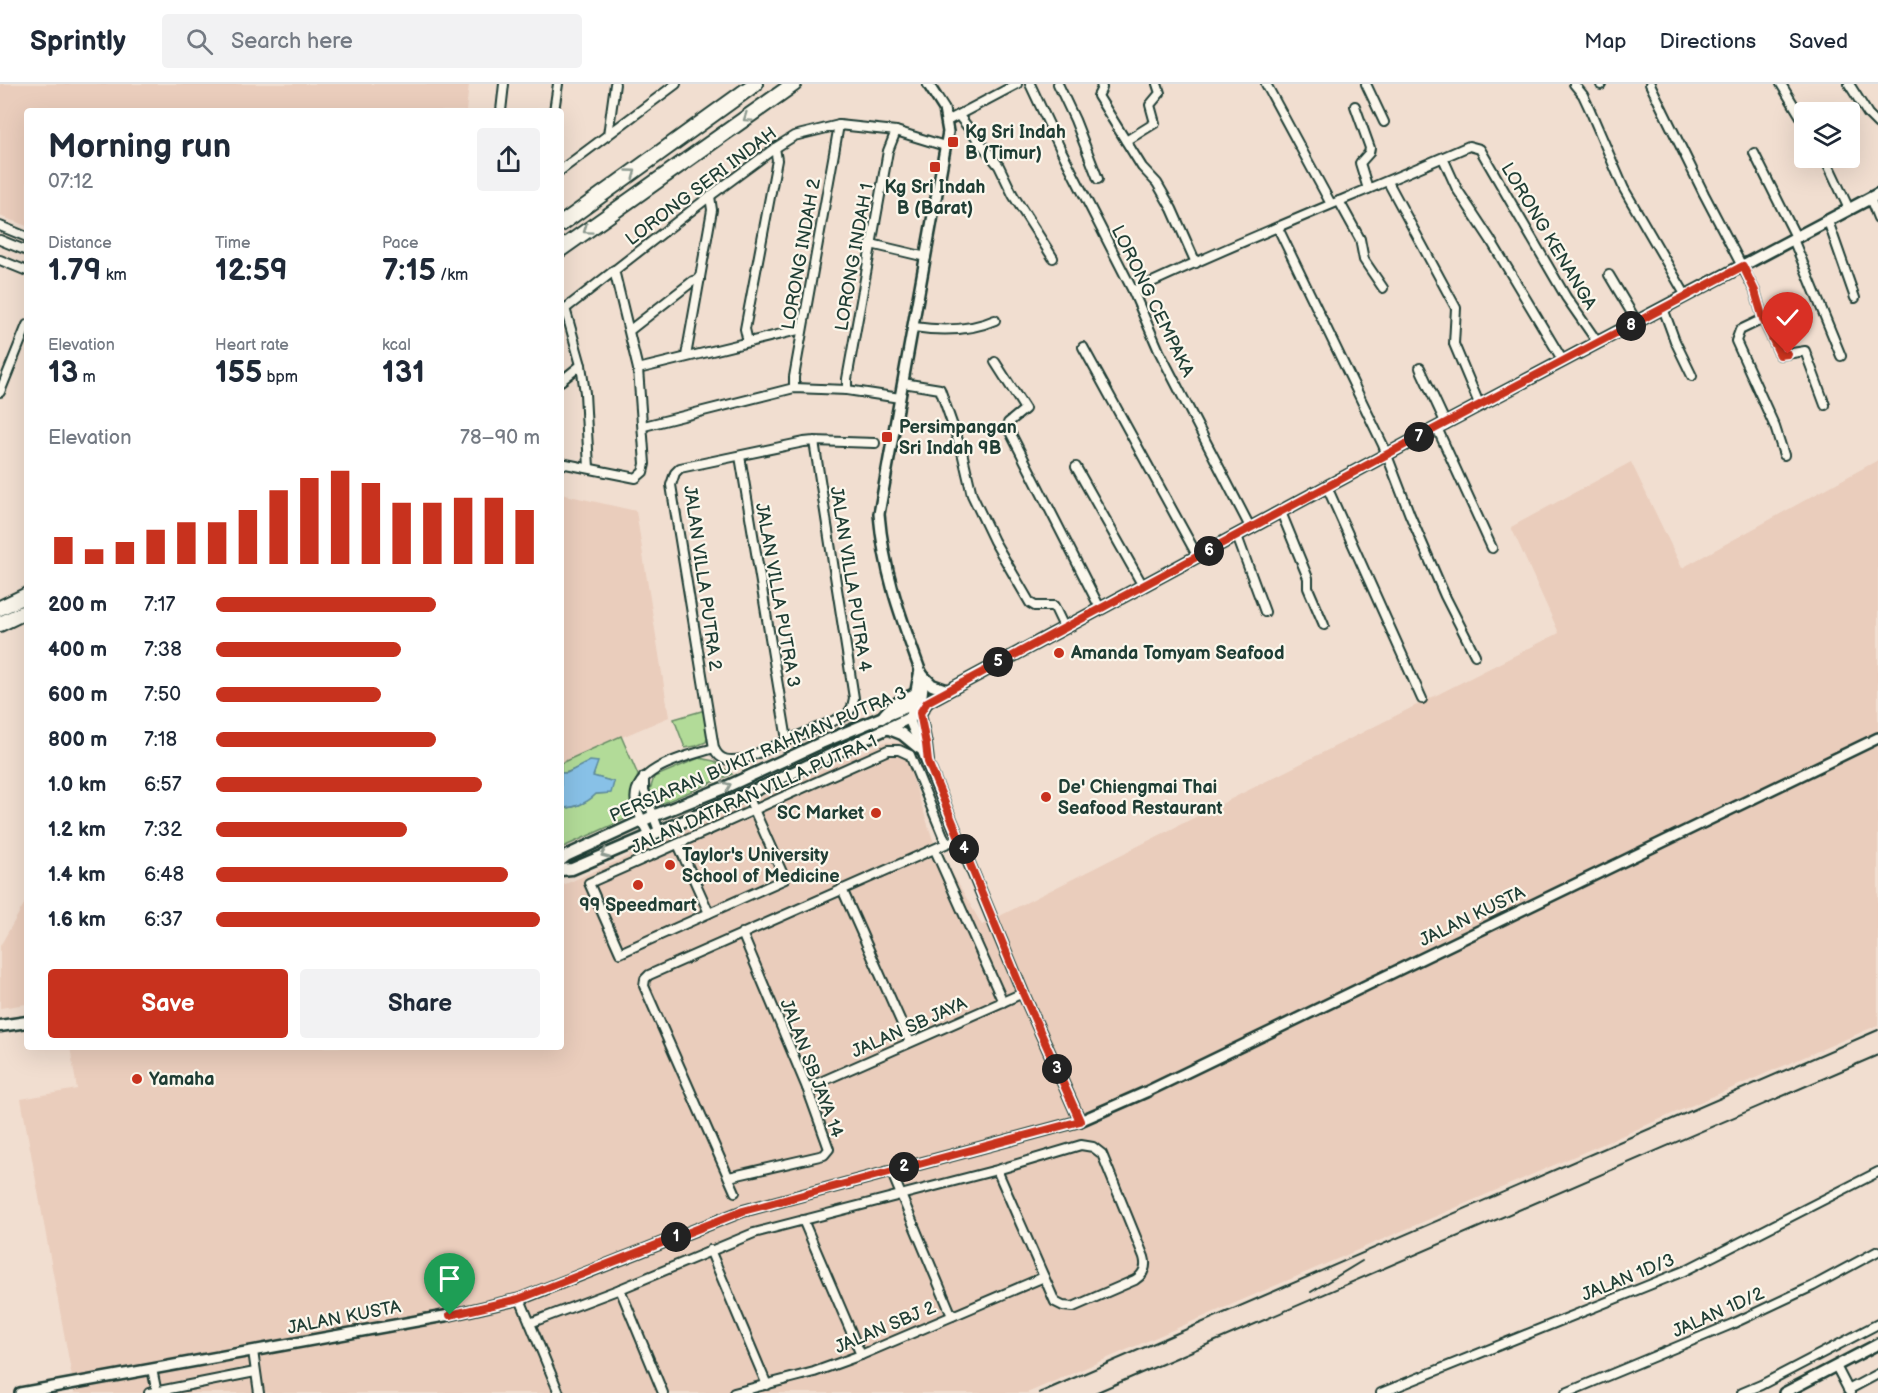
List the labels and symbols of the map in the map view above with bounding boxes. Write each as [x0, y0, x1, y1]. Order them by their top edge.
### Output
one-way arrow [742, 111, 753, 122]
place label: Kg Sri Indah B (Timur) [965, 122, 1066, 164]
street label: LORONG SERI INDAH [622, 123, 781, 250]
marker: Kg Sri Indah B (Timur) [946, 135, 960, 149]
street label: LORONG KENANGA [1496, 159, 1601, 314]
marker: Kg Sri Indah B (Barat) [928, 160, 942, 174]
one-way arrow [625, 169, 636, 180]
street label: LORONG INDAH 2 [778, 176, 825, 331]
place label: Kg Sri Indah B (Barat) [885, 177, 985, 219]
street label: LORONG INDAH 1 [831, 182, 878, 333]
street label: LORONG CEMPAKA [1107, 222, 1198, 380]
one-way arrow [583, 223, 594, 234]
pin [1762, 292, 1813, 354]
pin: 8 [1616, 311, 1646, 341]
place label: Persimpangan Sri Indah 9B [899, 417, 1017, 459]
pin: 7 [1404, 422, 1434, 452]
marker: Persimpangan Sri Indah 9B [880, 430, 894, 444]
street label: JALAN VILLA PUTRA 2 [679, 484, 726, 672]
street label: JALAN VILLA PUTRA 4 [826, 485, 876, 673]
street label: JALAN VILLA PUTRA 3 [751, 501, 804, 689]
pin: 6 [1194, 536, 1224, 566]
place label: Amanda Tomyam Seafood [1070, 643, 1284, 664]
marker: Amanda Tomyam Seafood [1052, 646, 1066, 660]
pin: 5 [983, 647, 1013, 677]
street label: PERSIARAN BUKIT RAHMAN PUTRA 3 [606, 682, 910, 827]
street label: JALAN DATARAN VILLA PUTRA 1 [628, 731, 880, 858]
place label: De' Chiengmai Thai Seafood Restaurant [1058, 777, 1223, 819]
one-way arrow [720, 781, 731, 793]
marker: De' Chiengmai Thai Seafood Restaurant [1039, 790, 1053, 804]
place label: SC Market [777, 803, 864, 824]
marker: SC Market [869, 806, 883, 820]
pin: 4 [949, 834, 979, 864]
place label: Taylor's University School of Medicine [682, 845, 840, 887]
one-way arrow [601, 847, 612, 859]
marker: Taylor's University School of Medicine [663, 858, 677, 872]
marker: 99 Speedmart [631, 878, 645, 892]
street label: JALAN KUSTA [1416, 882, 1528, 951]
place label: 99 Speedmart [579, 895, 697, 916]
street label: JALAN SB JAYA [848, 993, 970, 1062]
street label: JALAN SB JAYA 14 [775, 996, 848, 1140]
pin: 3 [1042, 1054, 1072, 1084]
place label: Yamaha [149, 1069, 215, 1090]
marker: Yamaha [130, 1072, 144, 1086]
pin: 2 [889, 1152, 919, 1182]
pin: 1 [661, 1222, 691, 1252]
street label: JALAN 1D/3 [1579, 1249, 1678, 1306]
pin [424, 1253, 475, 1315]
street label: JALAN 1D/2 [1669, 1283, 1768, 1342]
street label: JALAN KUSTA [286, 1296, 402, 1339]
street label: JALAN SBJ 2 [832, 1297, 939, 1358]

